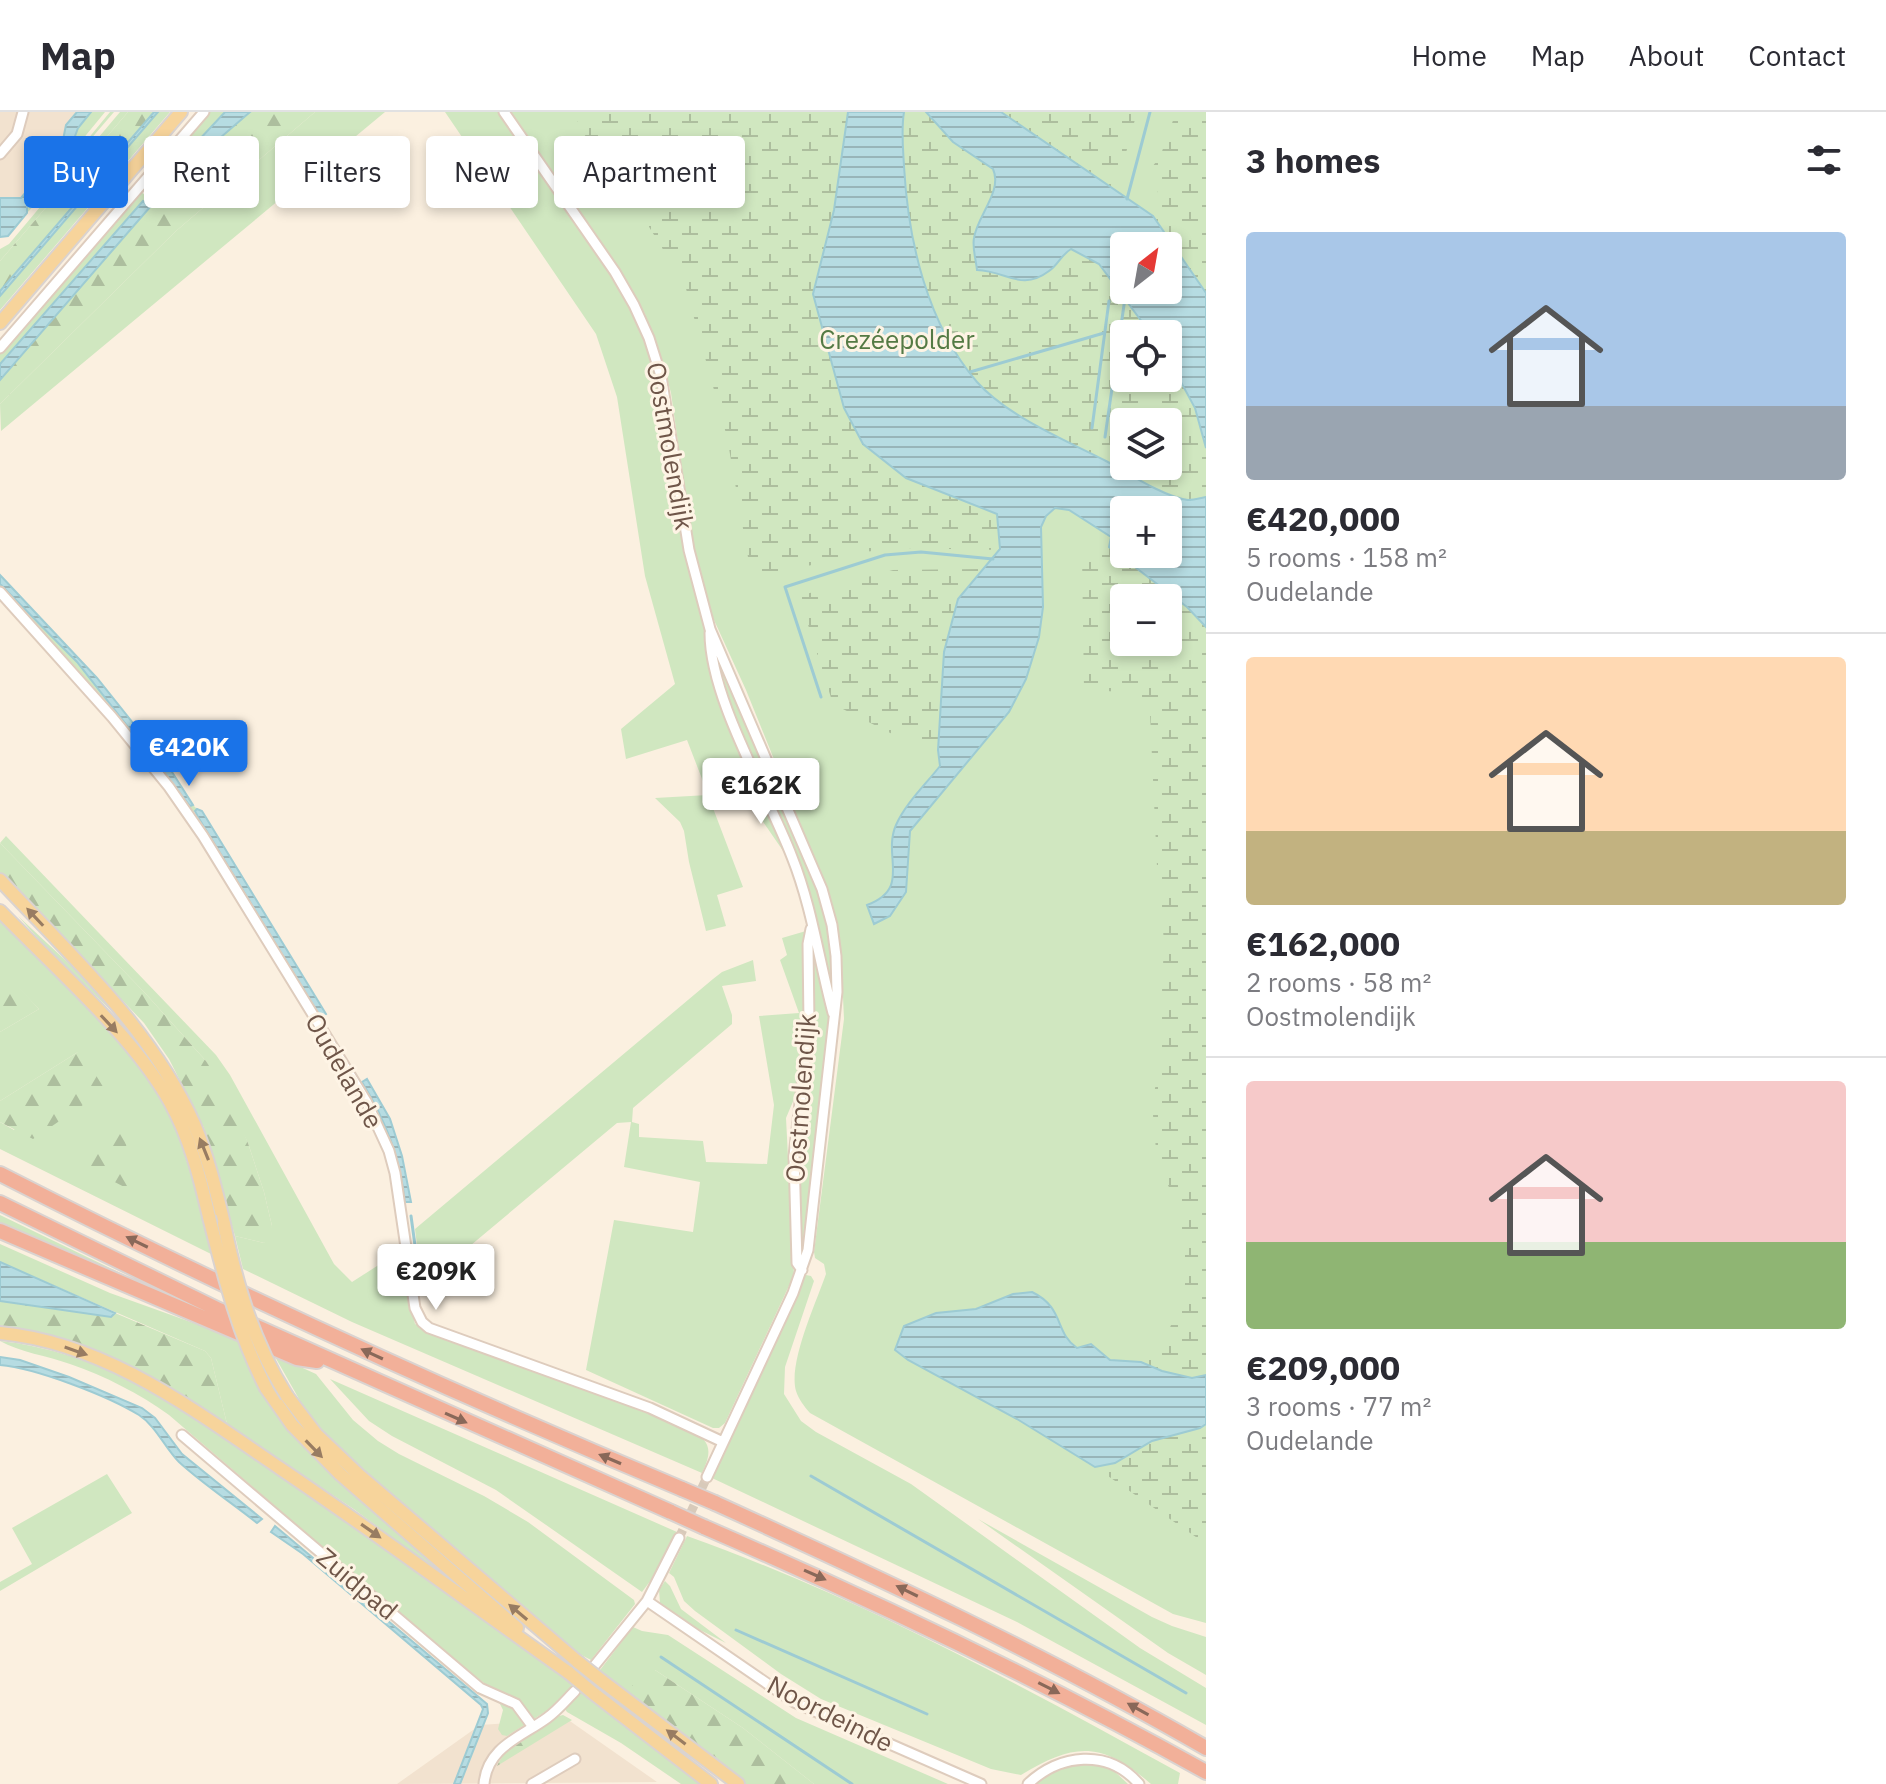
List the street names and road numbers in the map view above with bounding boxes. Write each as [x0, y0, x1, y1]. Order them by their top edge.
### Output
street label: Oostmolendijk [640, 359, 703, 533]
street label: Oudelande [298, 1007, 391, 1134]
street label: Oostmolendijk [777, 1012, 823, 1184]
street label: Zuidpad [310, 1540, 405, 1627]
street label: Noordeinde [762, 1667, 899, 1759]

